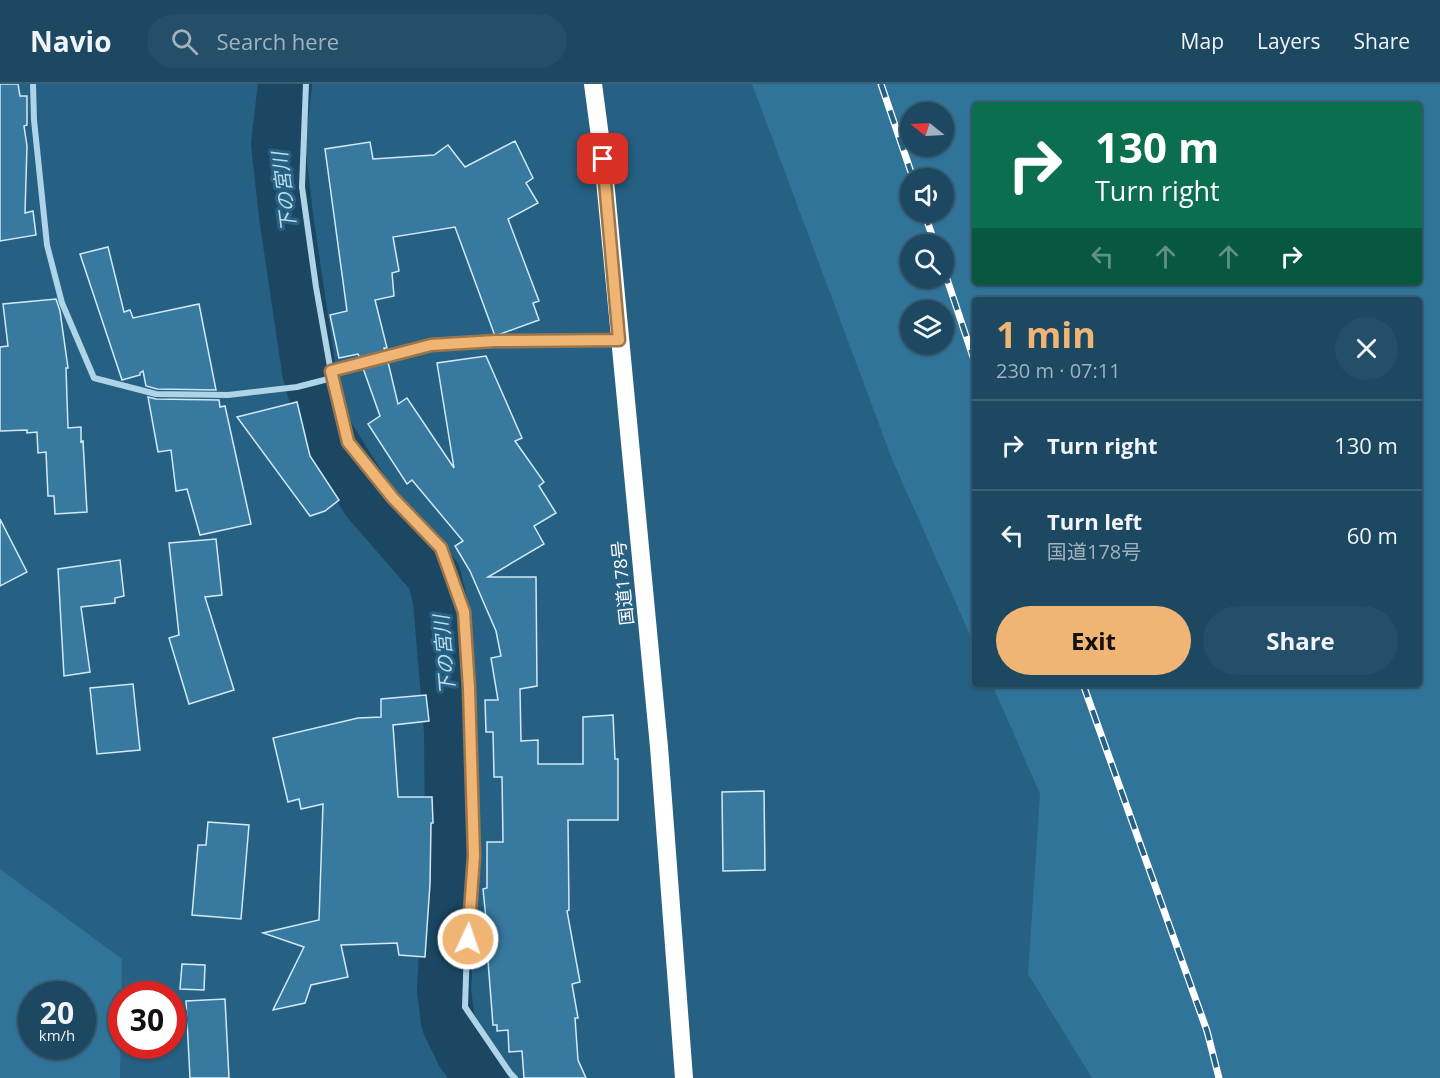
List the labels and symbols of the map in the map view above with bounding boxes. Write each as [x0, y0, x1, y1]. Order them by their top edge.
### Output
north arrow [900, 102, 954, 156]
pin [577, 133, 628, 184]
water label: 下の宮川 [265, 149, 302, 233]
street label: 国道178号 [606, 540, 638, 626]
water label: 下の宮川 [427, 612, 461, 696]
position arrow [436, 907, 500, 971]
speed limit sign: 30 [108, 981, 186, 1059]

